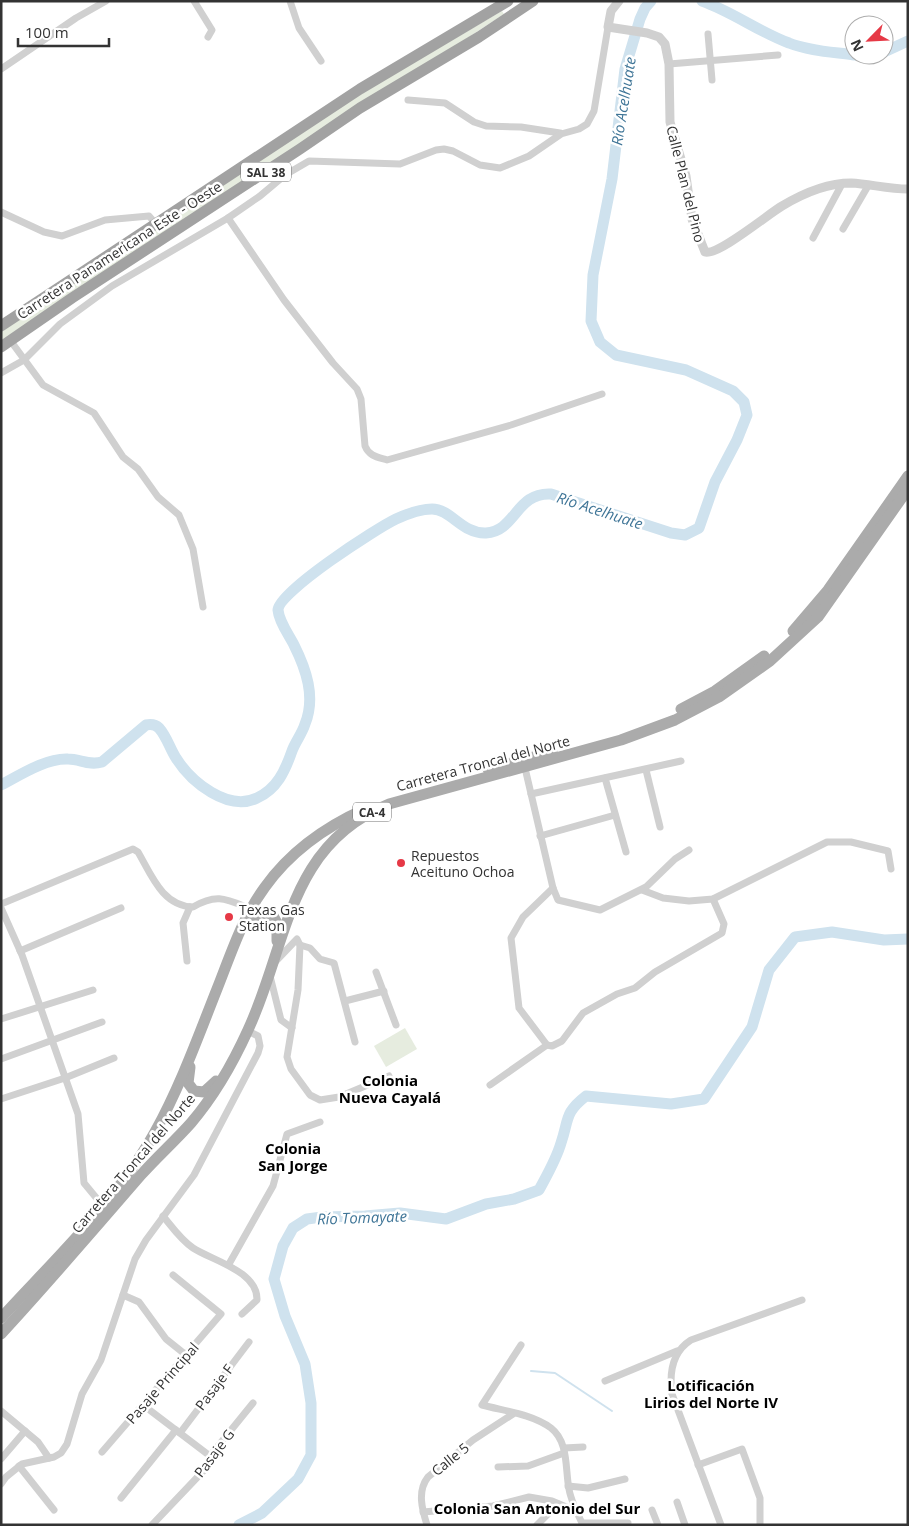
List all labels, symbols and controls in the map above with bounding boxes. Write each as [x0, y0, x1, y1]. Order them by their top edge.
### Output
scale bar [18, 15, 109, 47]
north arrow [844, 15, 894, 65]
text: 100 m [25, 22, 69, 42]
text: N [846, 36, 868, 55]
water label: Río Acelhuate [606, 55, 640, 147]
street label: Calle Plan del Pino [662, 124, 710, 244]
road number: SAL 38 [241, 162, 291, 182]
street label: Carretera Panamericana Este - Oeste [13, 177, 225, 323]
water label: Río Acelhuate [554, 487, 646, 533]
street label: Carretera Troncal del Norte [394, 731, 572, 795]
road number: CA-4 [353, 802, 391, 822]
place label: Repuestos Aceituno Ochoa [411, 846, 515, 881]
marker: Repuestos Aceituno Ochoa [395, 857, 407, 869]
place label: Texas Gas Station [239, 900, 305, 935]
marker: Texas Gas Station [223, 911, 235, 923]
district label: Colonia Nueva Cayalá [339, 1070, 441, 1107]
street label: Carretera Troncal del Norte [67, 1089, 199, 1237]
district label: Colonia San Jorge [258, 1138, 328, 1175]
water label: Río Tomayate [317, 1205, 408, 1229]
street label: Pasaje Principal [121, 1338, 203, 1428]
street label: Pasaje F [190, 1360, 238, 1414]
district label: Lotificación Lirios del Norte IV [644, 1375, 778, 1412]
street label: Pasaje G [190, 1425, 238, 1481]
street label: Calle 5 [427, 1438, 473, 1480]
district label: Colonia San Antonio del Sur [434, 1498, 640, 1518]

